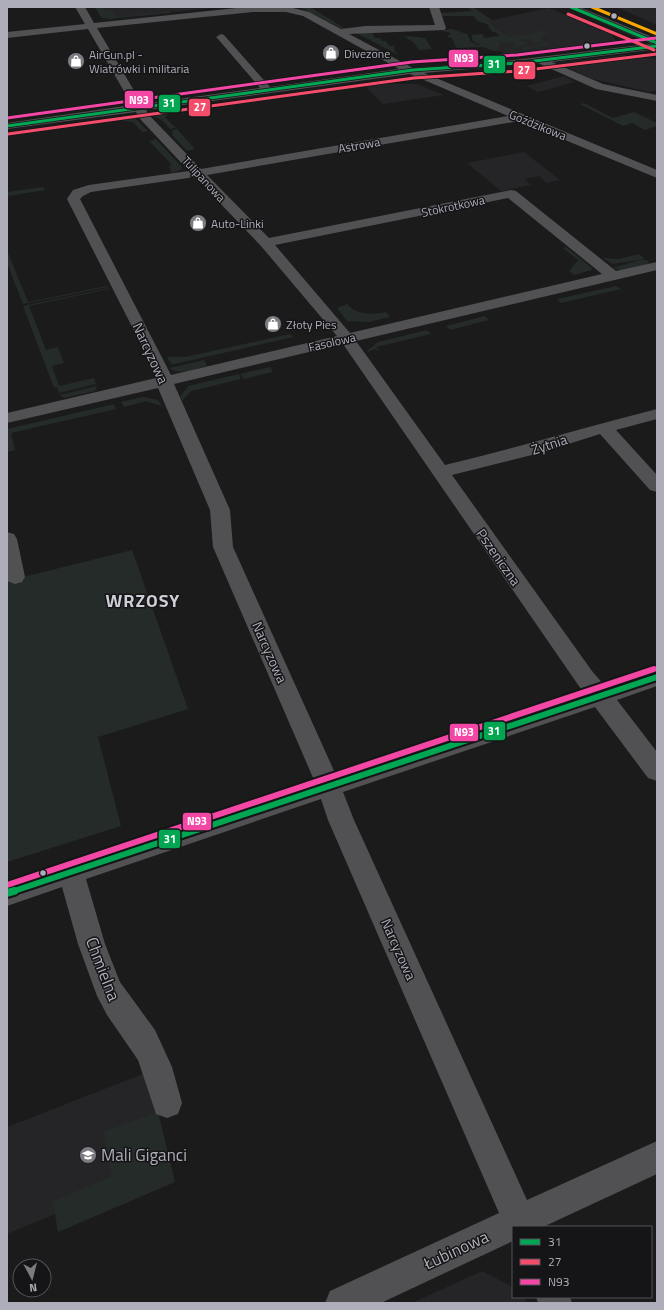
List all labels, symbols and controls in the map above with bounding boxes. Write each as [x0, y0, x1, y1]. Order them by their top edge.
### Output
unlabelled marker [609, 11, 619, 21]
unlabelled marker [582, 41, 592, 51]
shop icon: Divezone [321, 43, 341, 63]
place label: Divezone [344, 44, 390, 63]
place label: AirGun.pl - Wiatrówki i militaria [89, 45, 189, 78]
line badge: N93 [448, 49, 479, 68]
text: N93 [454, 50, 474, 66]
shop icon: AirGun.pl - Wiatrówki i militaria [66, 51, 86, 71]
line badge: 31 [483, 55, 506, 74]
text: 31 [488, 56, 500, 72]
line badge: 27 [513, 61, 536, 80]
text: 27 [518, 62, 530, 78]
line badge: N93 [124, 90, 154, 109]
text: N93 [129, 92, 149, 108]
line badge: 31 [158, 94, 181, 113]
text: 31 [163, 95, 175, 111]
line badge: 27 [188, 98, 211, 117]
text: 27 [194, 99, 206, 115]
street label: Goździkowa [506, 105, 570, 145]
street label: Astrowa [336, 132, 382, 158]
street label: Tulipanowa [178, 152, 230, 206]
street label: Stokrotkowa [420, 190, 486, 222]
shop icon: Auto-Linki [188, 213, 208, 233]
place label: Auto-Linki [211, 214, 264, 233]
shop icon: Złoty Pies [263, 314, 283, 334]
place label: Złoty Pies [286, 315, 337, 334]
street label: Narcyzowa [128, 319, 174, 387]
street label: Fasolowa [306, 327, 358, 357]
street label: Żytnia [528, 428, 570, 460]
street label: Pszeniczna [472, 524, 526, 590]
district label: WRZOSY [106, 587, 180, 614]
street label: Narcyzowa [247, 618, 293, 686]
line badge: 31 [483, 721, 506, 741]
line badge: N93 [449, 723, 479, 742]
text: 31 [488, 723, 500, 739]
text: N93 [454, 724, 474, 740]
line badge: N93 [182, 812, 212, 831]
text: N93 [187, 813, 207, 829]
line badge: 31 [158, 829, 181, 849]
text: 31 [164, 831, 176, 847]
unlabelled marker [38, 868, 48, 878]
street label: Narcyzowa [376, 915, 422, 983]
street label: Chmielna [79, 933, 127, 1005]
place label: Mali Giganci [101, 1142, 187, 1168]
school or university icon: Mali Giganci [78, 1145, 98, 1165]
street label: Łubinowa [418, 1223, 493, 1277]
legend [512, 1226, 652, 1298]
text: 31 [548, 1232, 561, 1251]
text: 27 [548, 1252, 561, 1271]
north arrow [12, 1258, 52, 1298]
text: N93 [548, 1272, 570, 1291]
text: N [28, 1280, 38, 1296]

